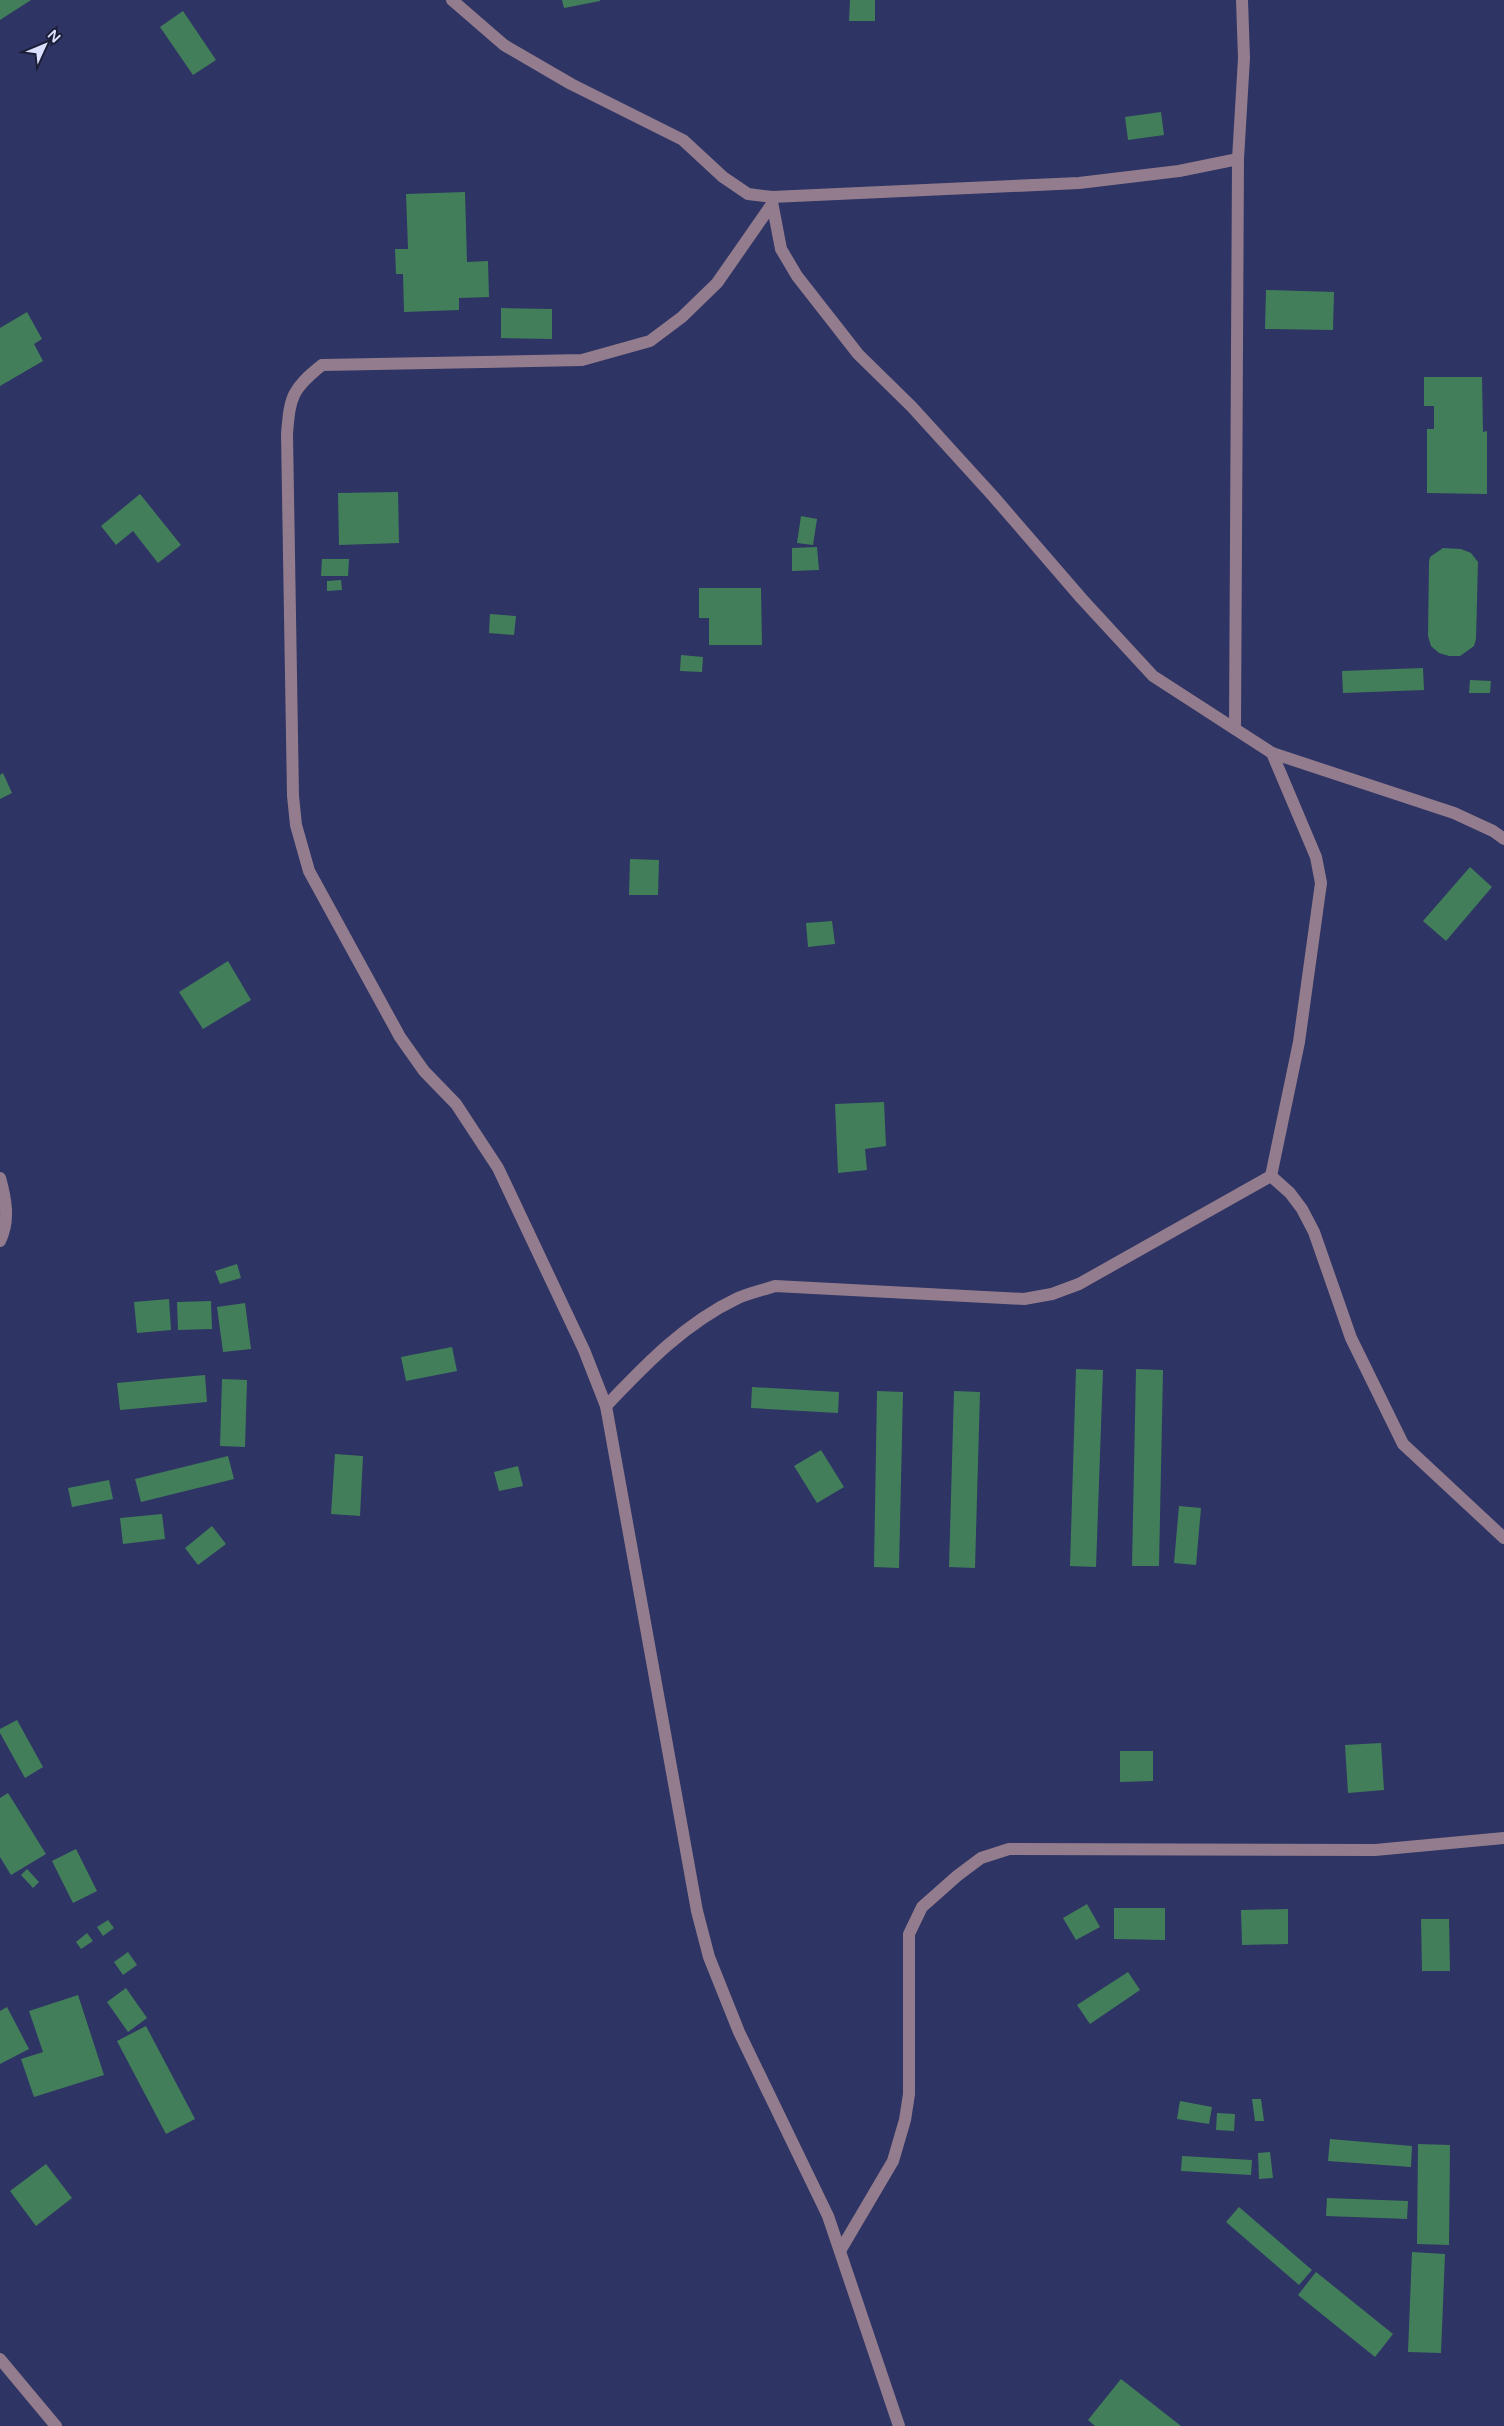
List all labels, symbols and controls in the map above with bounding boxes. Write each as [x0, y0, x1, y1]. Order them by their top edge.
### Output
north arrow [20, 20, 70, 70]
text: N [44, 26, 64, 46]

